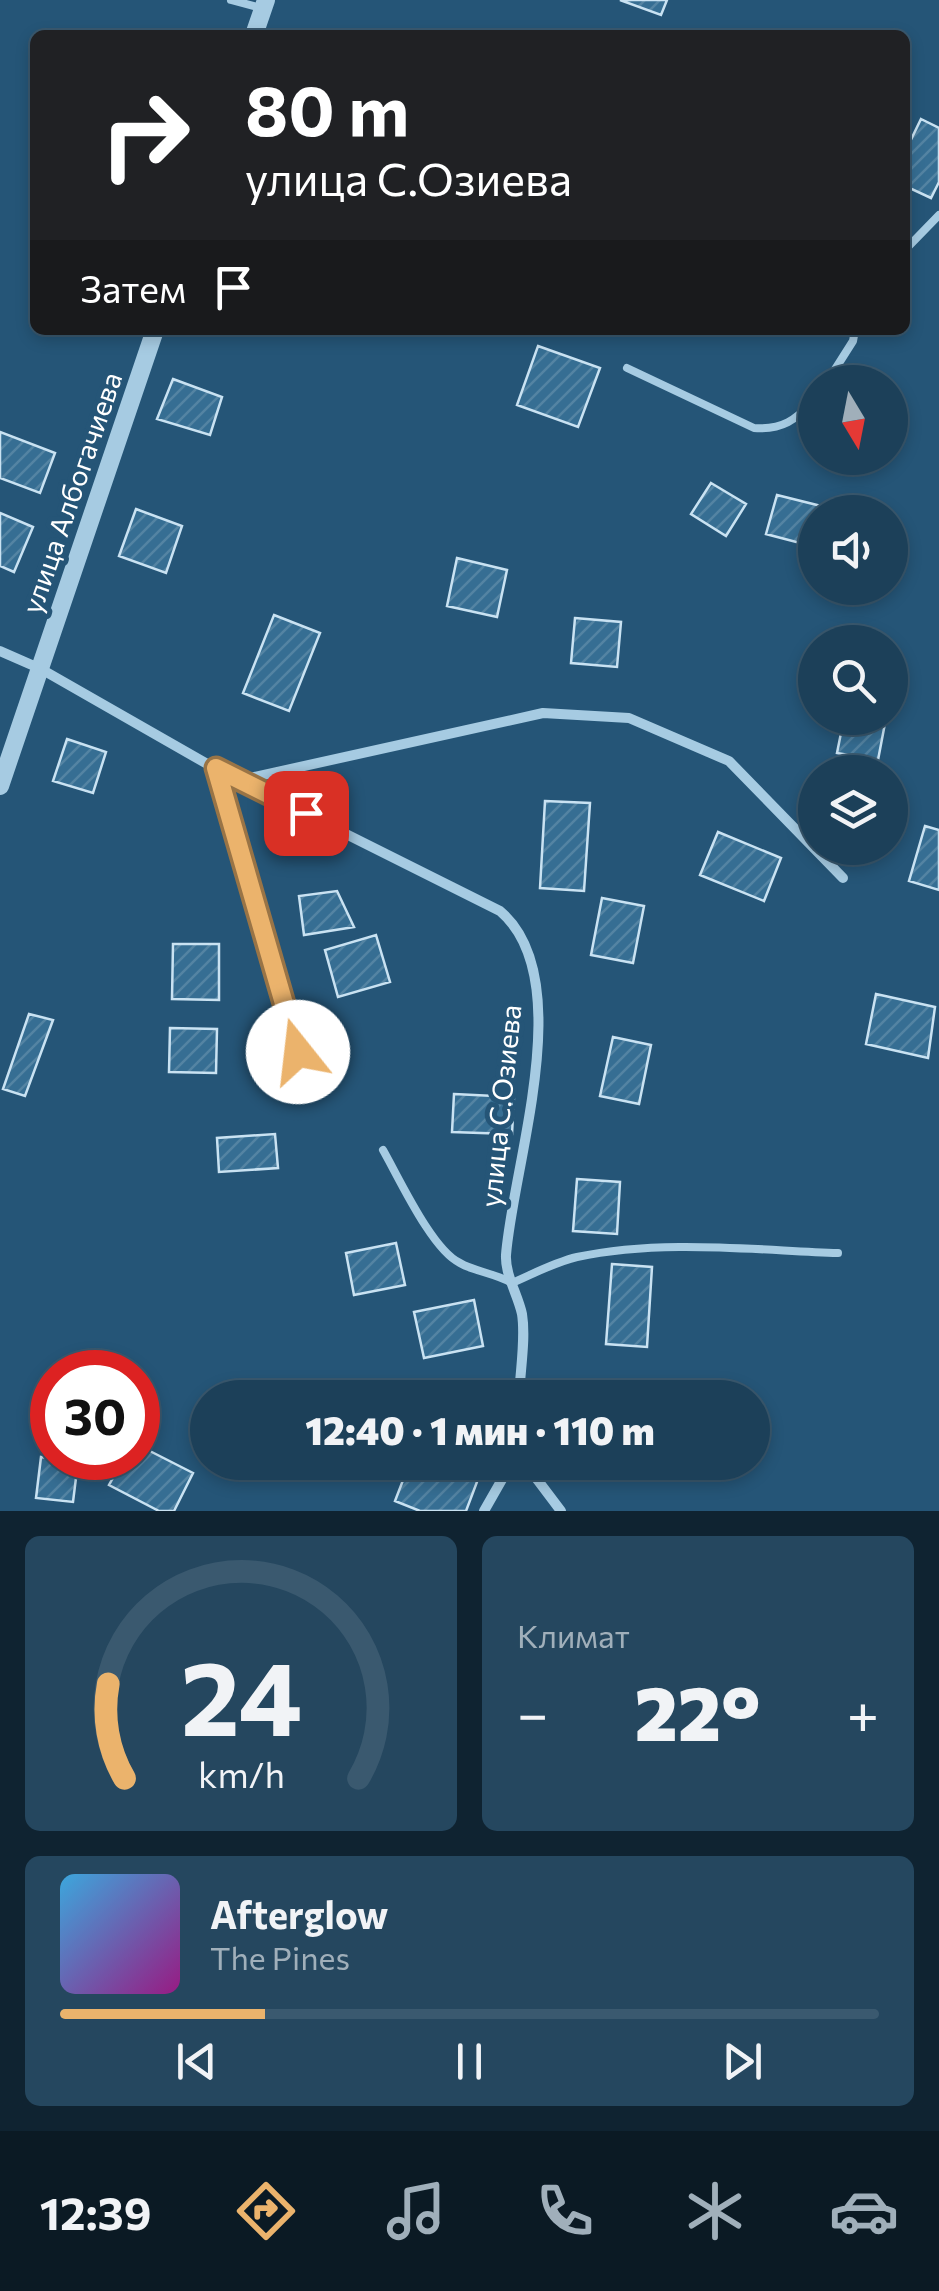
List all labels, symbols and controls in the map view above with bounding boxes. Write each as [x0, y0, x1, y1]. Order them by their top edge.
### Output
text: 80 m [245, 65, 409, 150]
icon: right [80, 70, 210, 200]
text: улица С.Озиева [245, 150, 572, 205]
icon: arrive [206, 260, 261, 315]
text: Затем [80, 264, 186, 311]
north arrow [798, 365, 908, 475]
map controls [798, 365, 908, 865]
street label: улица Албогачиева [14, 368, 128, 618]
button: sound [798, 495, 908, 605]
button: search [798, 625, 908, 735]
button: layers [798, 755, 908, 865]
pin [264, 771, 349, 856]
icon: arrive [279, 786, 334, 841]
position arrow [246, 1000, 350, 1104]
street label: улица С.Озиева [472, 1003, 528, 1209]
speed limit sign: 30 [30, 1350, 160, 1480]
text: 12:40 · 1 мин · 110 m [305, 1406, 655, 1453]
text: Климат [517, 1615, 630, 1655]
text: 24 [180, 1630, 302, 1757]
text: 22° [634, 1665, 761, 1756]
text: − [517, 1678, 548, 1745]
text: + [847, 1678, 879, 1745]
text: km/h [198, 1752, 284, 1795]
text: Afterglow [210, 1890, 388, 1937]
text: The Pines [210, 1937, 350, 1977]
icon: previous [169, 2034, 224, 2089]
icon: pause [442, 2034, 497, 2089]
icon: next [715, 2034, 770, 2089]
icon: directions [231, 2176, 301, 2246]
icon: music [381, 2176, 451, 2246]
icon: phone [530, 2176, 600, 2246]
icon: climate [680, 2176, 750, 2246]
icon: car [829, 2176, 899, 2246]
text: 12:39 [40, 2184, 152, 2239]

